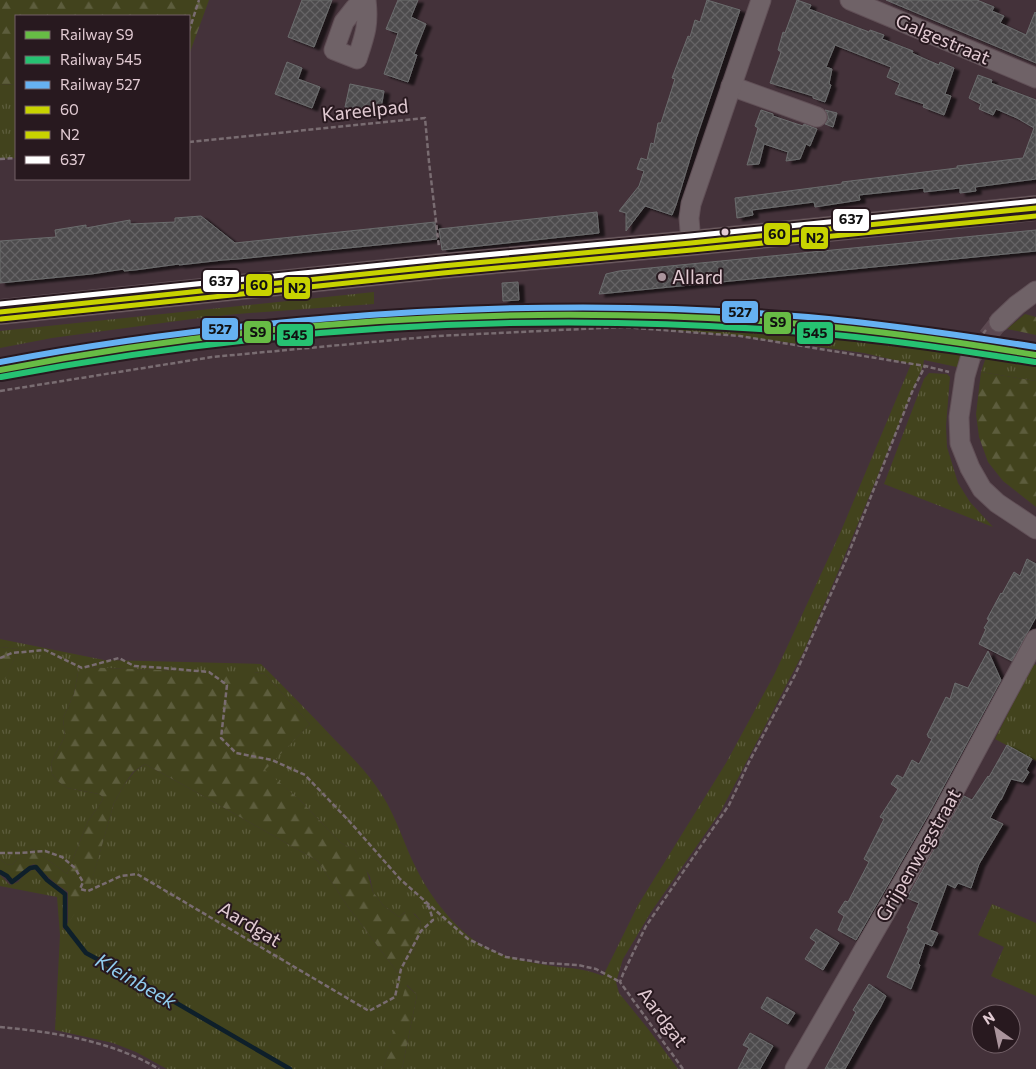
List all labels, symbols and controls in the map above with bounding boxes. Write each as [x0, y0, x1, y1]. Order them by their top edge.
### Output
street label: Galgestraat [893, 8, 994, 69]
legend [15, 15, 190, 180]
text: Railway S9 [60, 25, 134, 43]
text: Railway 545 [60, 50, 142, 68]
text: Railway 527 [60, 75, 141, 93]
street label: Kareelpad [320, 94, 409, 125]
text: 60 [60, 100, 79, 118]
text: N2 [60, 125, 80, 143]
text: 637 [60, 150, 86, 168]
line badge: 637 [832, 208, 870, 232]
text: 637 [839, 210, 863, 227]
line badge: 60 [763, 222, 791, 246]
text: 60 [768, 225, 786, 242]
line badge: N2 [800, 226, 829, 250]
unlabelled marker [720, 227, 730, 237]
text: N2 [806, 229, 824, 246]
place label: Allard [672, 265, 723, 288]
line badge: 637 [202, 269, 240, 293]
marker: Allard [656, 271, 668, 283]
text: 637 [209, 272, 233, 289]
line badge: 60 [245, 273, 273, 297]
text: 60 [250, 276, 268, 293]
line badge: N2 [283, 276, 311, 300]
text: N2 [288, 279, 306, 296]
line badge: 527 [721, 300, 759, 324]
text: 527 [728, 303, 752, 320]
line badge: S9 [763, 311, 792, 335]
text: S9 [770, 313, 787, 330]
line badge: 527 [201, 317, 239, 341]
text: 527 [208, 320, 232, 337]
line badge: S9 [243, 320, 272, 344]
line badge: 545 [796, 321, 834, 345]
text: S9 [250, 323, 267, 340]
line badge: 545 [276, 323, 314, 347]
text: 545 [803, 324, 827, 341]
text: 545 [283, 326, 307, 343]
street label: Grijpenwegstraat [870, 784, 965, 925]
street label: Aardgat [215, 896, 286, 951]
water label: Kleinbeek [92, 947, 182, 1013]
street label: Aardgat [633, 982, 693, 1051]
north arrow [971, 1004, 1021, 1054]
text: N [980, 1008, 998, 1028]

